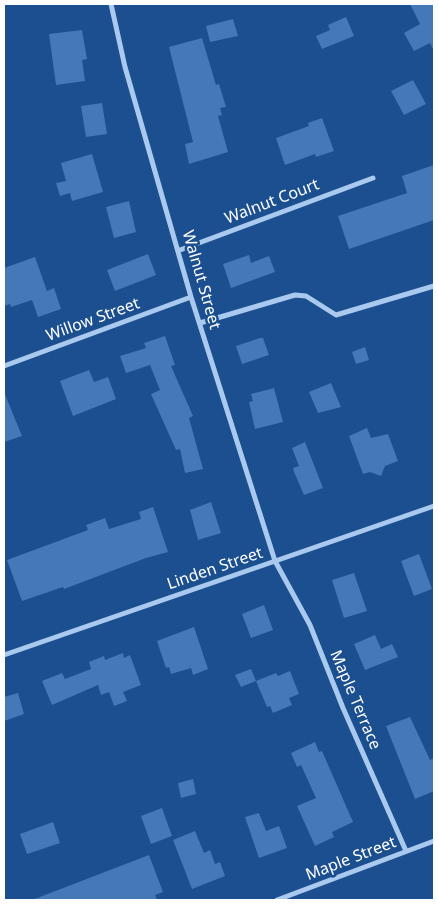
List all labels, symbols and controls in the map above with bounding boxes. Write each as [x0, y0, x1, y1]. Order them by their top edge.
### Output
street label: Walnut Court [222, 175, 322, 229]
street label: Walnut Street [178, 228, 224, 332]
street label: Willow Street [44, 294, 142, 346]
street label: Linden Street [165, 544, 265, 594]
street label: Maple Terrace [325, 647, 385, 753]
street label: Maple Street [303, 833, 399, 885]

